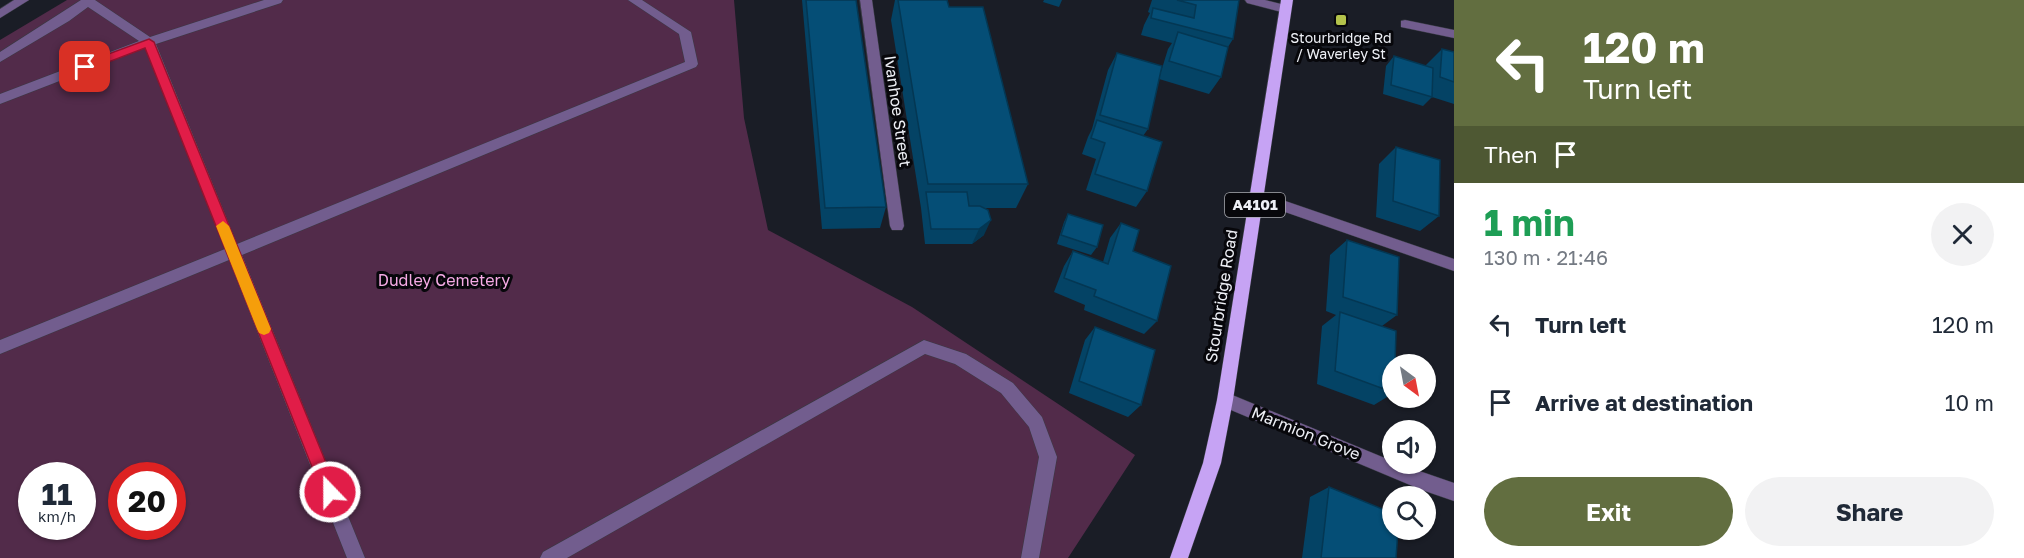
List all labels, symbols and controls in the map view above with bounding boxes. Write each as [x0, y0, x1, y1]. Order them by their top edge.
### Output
marker: Stourbridge Rd / Waverley St [1334, 13, 1348, 27]
text: 120 m [1583, 22, 1705, 72]
icon: left [1484, 24, 1562, 102]
place label: Stourbridge Rd / Waverley St [1290, 29, 1392, 62]
pin [59, 41, 110, 92]
icon: arrive [68, 50, 101, 83]
street label: Ivanhoe Street [880, 54, 916, 168]
text: Turn left [1583, 73, 1692, 105]
icon: arrive [1549, 138, 1582, 171]
text: Then [1484, 141, 1537, 168]
road number: A4101 [1225, 193, 1285, 217]
text: 1 min [1484, 201, 1575, 244]
button: close [1931, 203, 1994, 266]
street label: Stourbridge Road [1201, 228, 1241, 364]
text: 130 m · 21:46 [1484, 245, 1608, 269]
park label: Dudley Cemetery [378, 270, 510, 290]
icon: left [1484, 308, 1517, 341]
text: Turn left [1535, 311, 1626, 338]
text: 120 m [1932, 311, 1994, 338]
north arrow [1382, 354, 1436, 408]
map controls [1382, 354, 1436, 540]
icon: arrive [1484, 386, 1517, 419]
text: Arrive at destination [1535, 389, 1753, 416]
text: 10 m [1945, 389, 1994, 416]
street label: Marmion Grove [1249, 402, 1363, 464]
button: sound [1382, 420, 1436, 474]
position arrow [298, 460, 362, 524]
speed limit sign: 20 [108, 462, 186, 540]
text: 11 [42, 476, 72, 512]
button: Exit [1484, 477, 1733, 546]
button: Share [1745, 477, 1994, 546]
button: search [1382, 486, 1436, 540]
text: km/h [38, 507, 76, 525]

